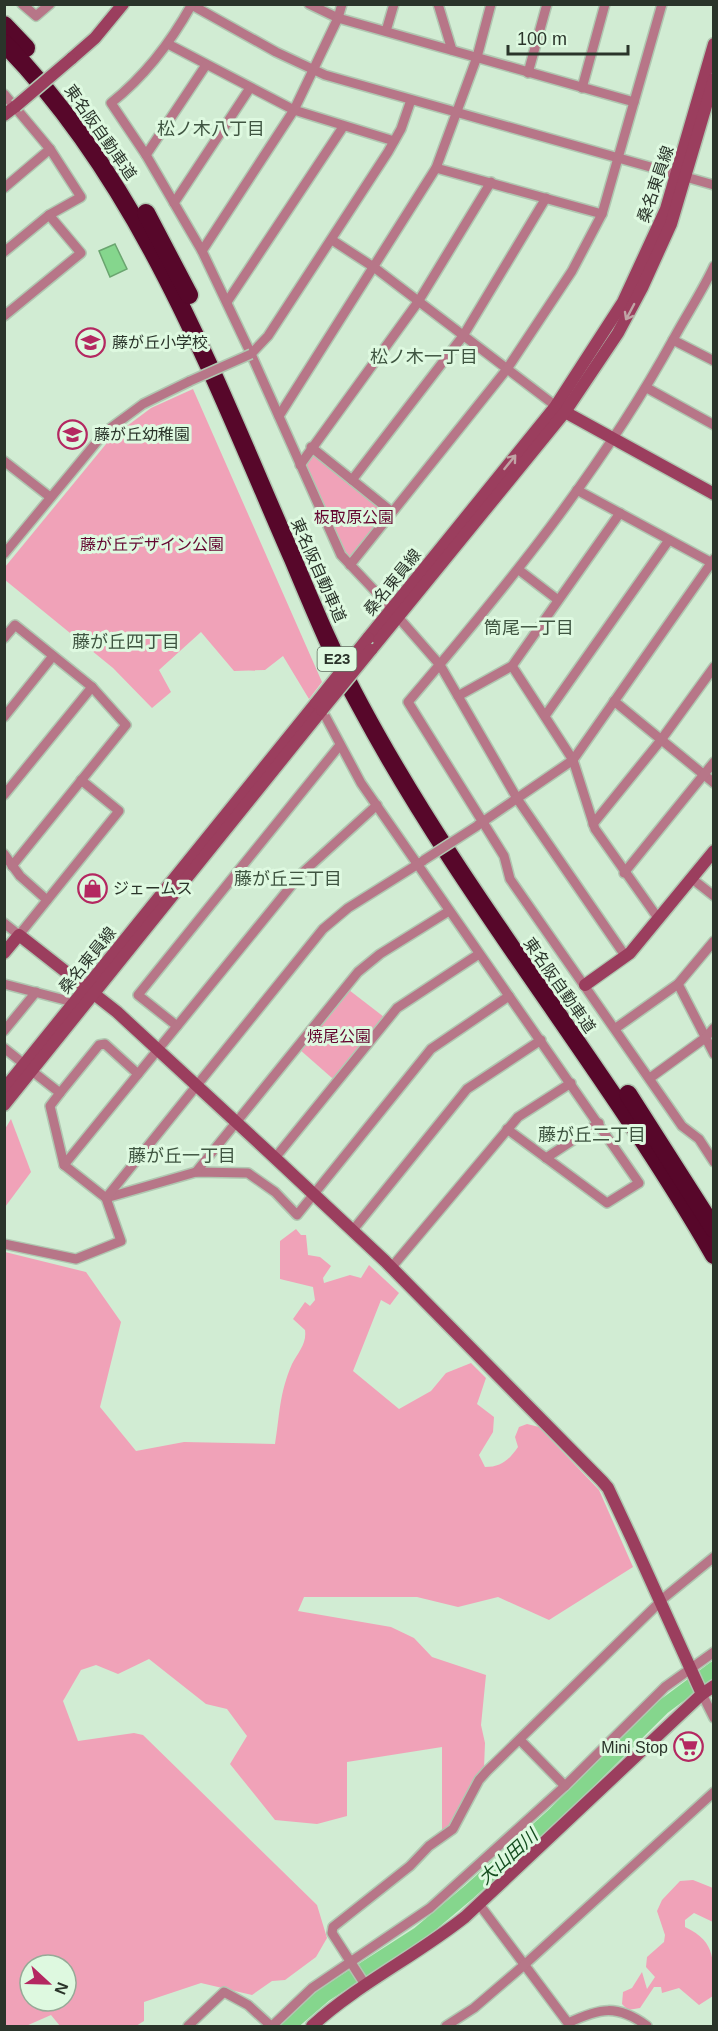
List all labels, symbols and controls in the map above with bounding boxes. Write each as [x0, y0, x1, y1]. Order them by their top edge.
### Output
scale bar [508, 18, 628, 56]
text: 100 m [517, 29, 567, 49]
street label: 東名阪自動車道 [62, 82, 140, 183]
district label: 松ノ木八丁目 [157, 119, 265, 139]
street label: 桑名東員線 [634, 144, 677, 225]
one-way arrow [624, 302, 635, 320]
school or university icon: 藤が丘小学校 [75, 326, 107, 358]
place label: 藤が丘小学校 [112, 334, 208, 351]
district label: 松ノ木一丁目 [370, 347, 478, 367]
school or university icon: 藤が丘幼稚園 [57, 418, 89, 450]
place label: 藤が丘幼稚園 [94, 426, 190, 443]
one-way arrow [504, 454, 517, 470]
park label: 板取原公園 [314, 509, 394, 526]
street label: 東名阪自動車道 [288, 516, 349, 625]
park label: 藤が丘デザイン公園 [80, 536, 224, 553]
street label: 桑名東員線 [361, 546, 424, 619]
district label: 筒尾一丁目 [484, 618, 574, 638]
district label: 藤が丘四丁目 [72, 632, 180, 652]
road number: E23 [318, 647, 356, 671]
district label: 藤が丘三丁目 [234, 869, 342, 889]
shop icon: ジェームス [76, 872, 108, 904]
place label: ジェームス [113, 880, 193, 897]
street label: 桑名東員線 [56, 924, 119, 997]
street label: 東名阪自動車道 [521, 935, 599, 1036]
park label: 焼尾公園 [307, 1028, 371, 1045]
district label: 藤が丘二丁目 [538, 1125, 646, 1145]
district label: 藤が丘一丁目 [128, 1146, 236, 1166]
supermarket icon: Mini Stop [673, 1731, 705, 1763]
place label: Mini Stop [601, 1739, 668, 1756]
water label: 大山田川 [475, 1824, 543, 1889]
north arrow [18, 1953, 78, 2013]
text: N [51, 1980, 71, 1997]

